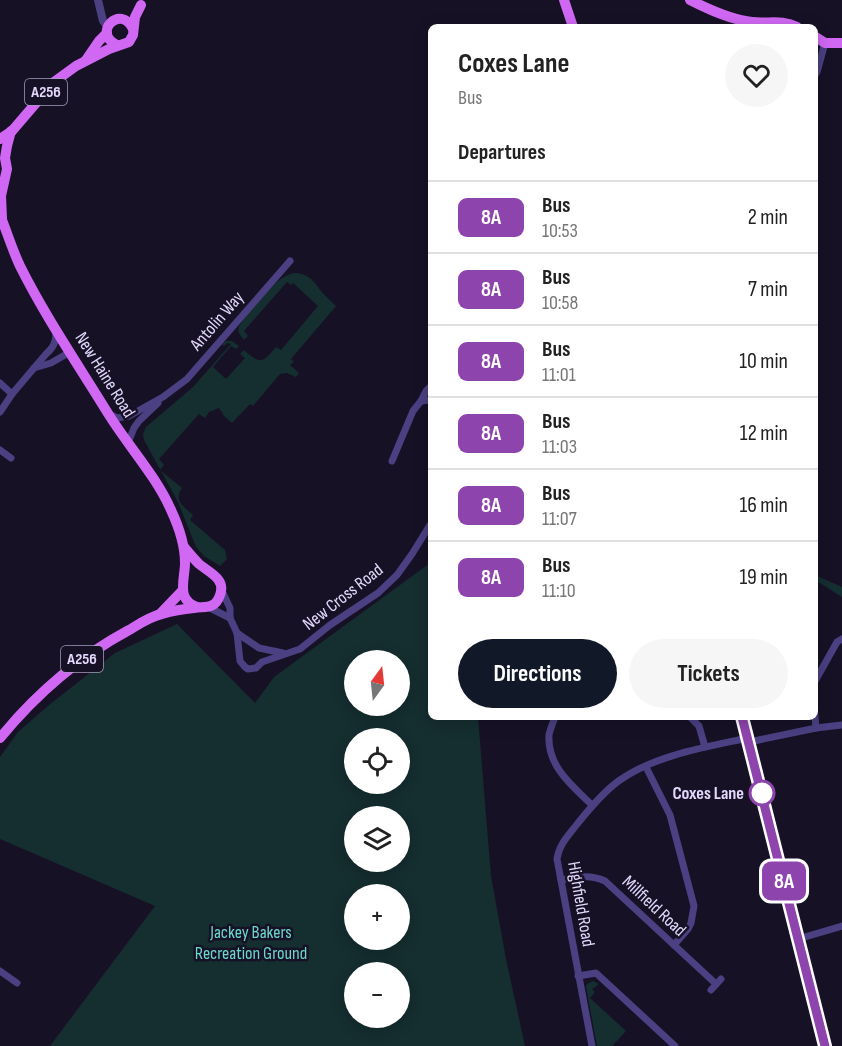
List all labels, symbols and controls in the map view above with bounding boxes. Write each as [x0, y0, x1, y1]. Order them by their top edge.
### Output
button: heart [725, 44, 788, 107]
text: Coxes Lane [458, 47, 569, 80]
road number: A256 [25, 79, 67, 105]
text: Bus [458, 86, 482, 110]
text: Departures [458, 139, 546, 166]
text: Bus [542, 192, 571, 219]
text: 2 min [748, 204, 788, 231]
text: 8A [481, 205, 501, 230]
text: 10:53 [542, 219, 578, 243]
text: Bus [542, 264, 571, 291]
text: 7 min [748, 276, 788, 303]
text: 8A [481, 277, 501, 302]
street label: Antolin Way [185, 287, 248, 356]
text: 10:58 [542, 291, 578, 315]
street label: New Haine Road [71, 328, 139, 422]
text: Bus [542, 336, 571, 363]
text: 10 min [739, 348, 788, 375]
text: 8A [481, 349, 501, 374]
text: 11:01 [542, 363, 576, 387]
text: Bus [542, 408, 571, 435]
text: 12 min [740, 420, 788, 447]
text: 8A [481, 421, 501, 446]
text: 11:03 [542, 435, 577, 459]
text: Bus [542, 480, 571, 507]
text: 16 min [740, 492, 788, 519]
text: 8A [481, 493, 501, 518]
text: 11:07 [542, 507, 577, 531]
text: Bus [542, 552, 571, 579]
street label: New Cross Road [299, 559, 387, 635]
text: 19 min [739, 564, 788, 591]
text: 8A [481, 565, 501, 590]
text: 11:10 [542, 579, 576, 603]
button: Directions [458, 639, 617, 708]
button: Tickets [629, 639, 788, 708]
road number: A256 [61, 646, 103, 672]
north arrow [344, 650, 410, 716]
map controls [344, 650, 410, 1028]
button: locate [344, 728, 410, 794]
marker: Coxes Lane [749, 780, 775, 806]
place label: Coxes Lane [672, 783, 744, 804]
button: layers [344, 806, 410, 872]
street label: Highfield Road [563, 860, 599, 948]
line badge: 8A [757, 862, 811, 900]
text: 8A [774, 869, 794, 894]
street label: Millfield Road [618, 871, 690, 941]
button: + [344, 884, 410, 950]
park label: Jackey Bakers Recreation Ground [195, 922, 307, 964]
button: − [344, 962, 410, 1028]

